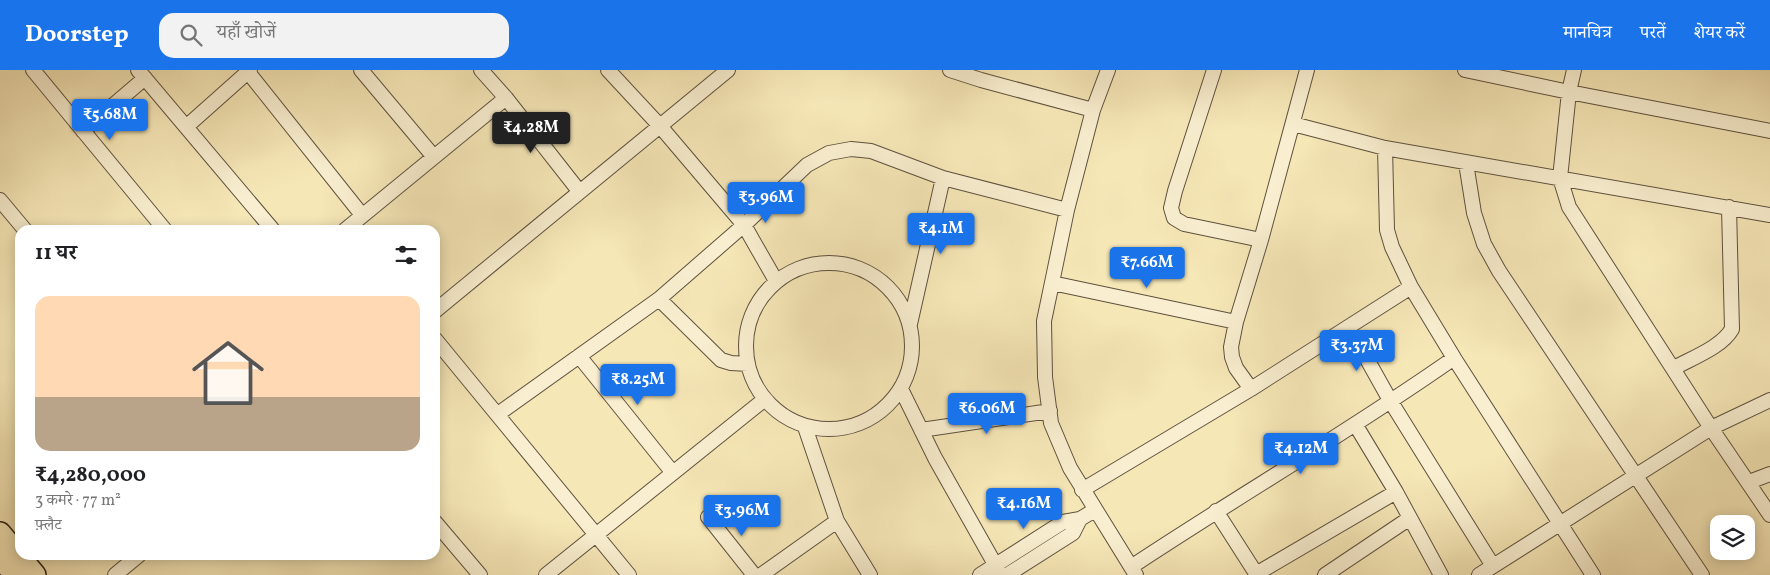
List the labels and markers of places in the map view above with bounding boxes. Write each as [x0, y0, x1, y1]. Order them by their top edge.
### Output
pin: ₹5.68M [69, 98, 151, 141]
pin: ₹4.28M [490, 112, 572, 154]
pin: ₹3.96M [725, 182, 807, 224]
pin: ₹4.1M [906, 212, 976, 255]
pin: ₹7.66M [1106, 246, 1188, 289]
pin: ₹3.37M [1316, 330, 1398, 372]
pin: ₹8.25M [597, 364, 679, 406]
pin: ₹6.06M [946, 392, 1028, 435]
pin: ₹4.12M [1260, 432, 1342, 475]
pin: ₹4.16M [983, 488, 1065, 530]
pin: ₹3.96M [701, 494, 783, 537]

